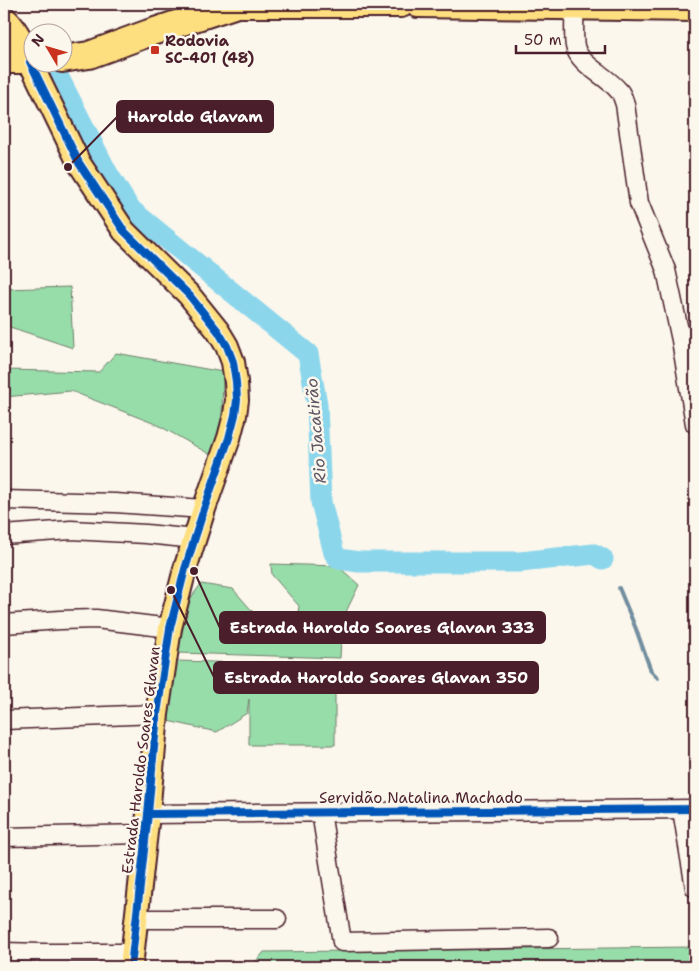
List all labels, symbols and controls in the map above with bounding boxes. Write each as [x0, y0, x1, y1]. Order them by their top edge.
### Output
north arrow [22, 22, 72, 72]
scale bar [516, 22, 605, 54]
text: N [27, 30, 48, 50]
text: 50 m [524, 30, 562, 50]
place label: Rodovia SC-401 (48) [165, 31, 254, 68]
marker: Rodovia SC-401 (48) [149, 44, 161, 56]
callout: Haroldo Glavam [117, 101, 273, 132]
text: Haroldo Glavam [127, 106, 263, 127]
water label: Rio Jacatirão [301, 377, 331, 484]
callout: Estrada Haroldo Soares Glavan 333 [220, 612, 545, 643]
text: Estrada Haroldo Soares Glavan 333 [230, 617, 534, 638]
street label: Estrada Haroldo Soares Glavan [117, 645, 165, 875]
callout: Estrada Haroldo Soares Glavan 350 [214, 662, 538, 693]
text: Estrada Haroldo Soares Glavan 350 [224, 667, 528, 688]
street label: Servidão Natalina Machado [319, 788, 523, 808]

